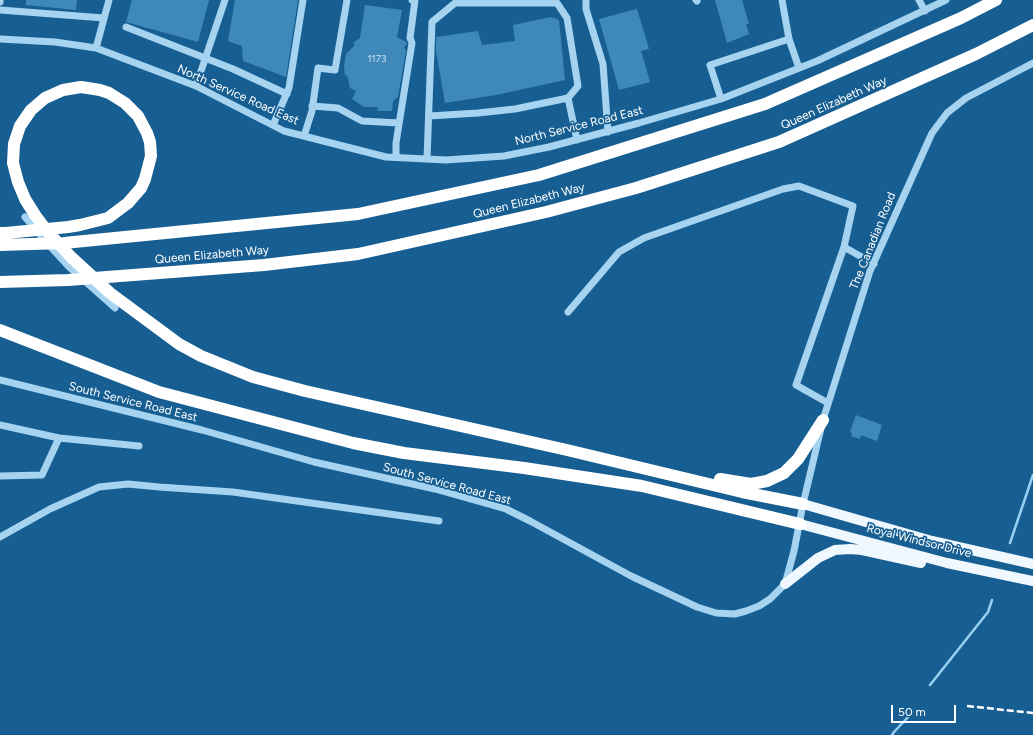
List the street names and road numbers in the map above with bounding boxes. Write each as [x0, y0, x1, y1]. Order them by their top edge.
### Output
street label: North Service Road East [175, 62, 301, 128]
street label: Queen Elizabeth Way [779, 73, 889, 133]
street label: North Service Road East [513, 103, 645, 149]
street label: Queen Elizabeth Way [472, 180, 586, 222]
street label: The Canadian Road [847, 190, 899, 292]
street label: Queen Elizabeth Way [154, 243, 270, 267]
street label: South Service Road East [67, 379, 199, 425]
street label: South Service Road East [381, 460, 513, 508]
street label: Royal Windsor Drive [865, 521, 973, 561]

